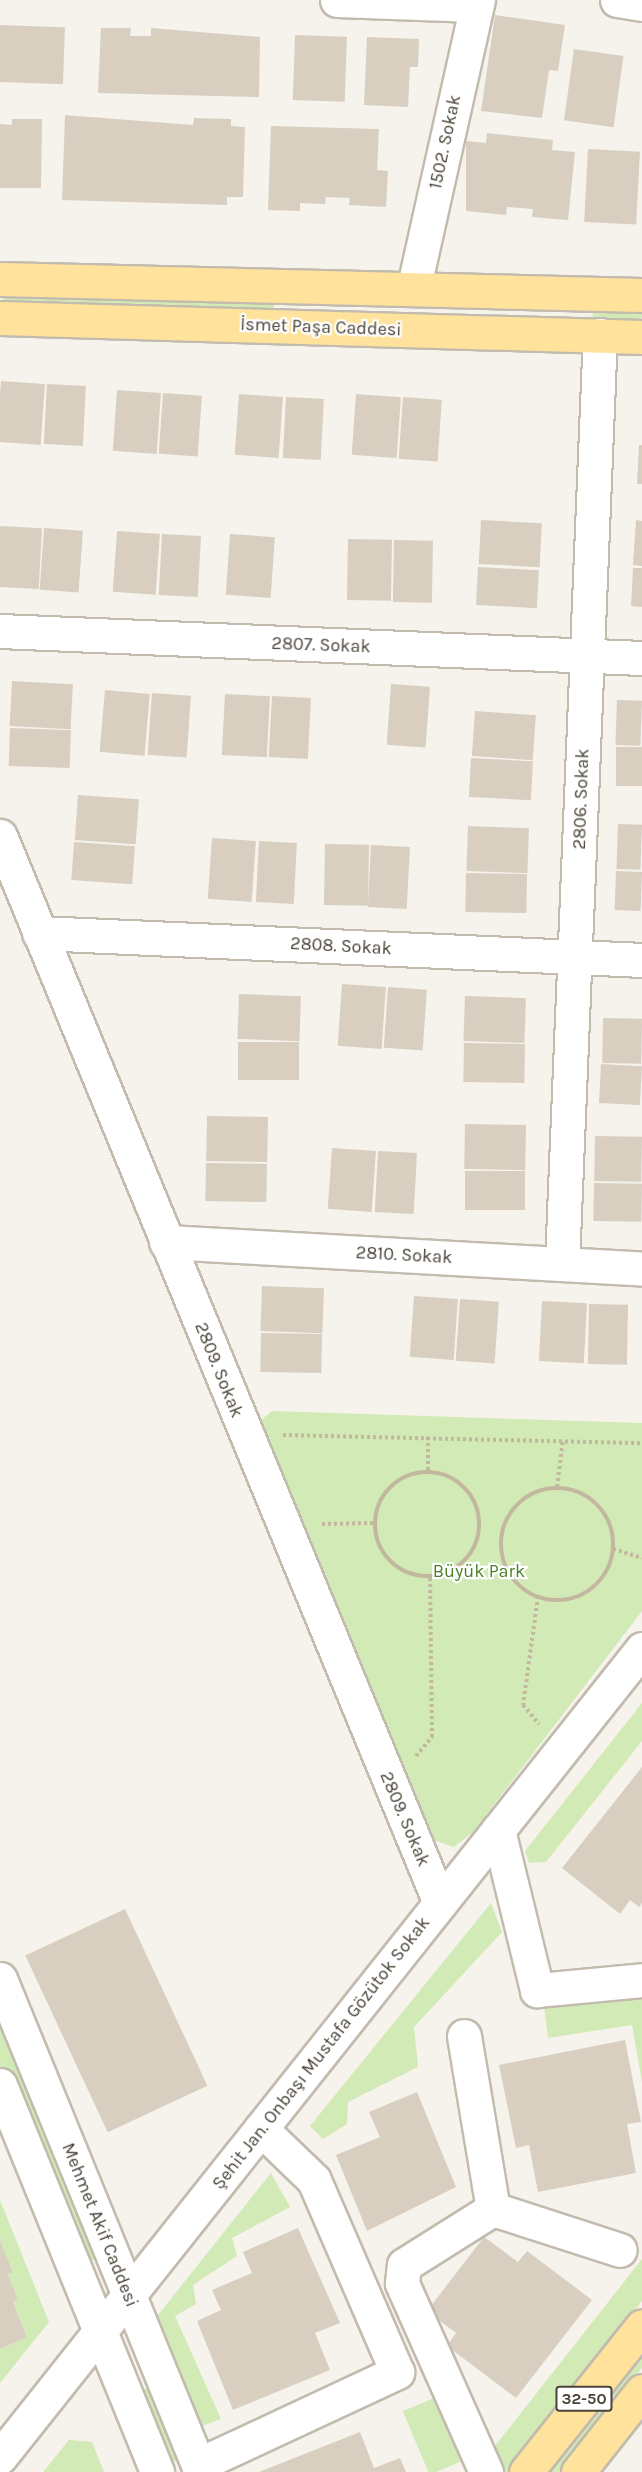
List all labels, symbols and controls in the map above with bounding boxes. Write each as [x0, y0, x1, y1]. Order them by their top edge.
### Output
street label: 1502. Sokak [424, 93, 466, 191]
street label: İsmet Paşa Caddesi [240, 313, 402, 341]
street label: 2807. Sokak [271, 632, 371, 658]
street label: 2806. Sokak [568, 748, 594, 850]
street label: 2808. Sokak [290, 933, 392, 959]
street label: 2810. Sokak [355, 1242, 453, 1268]
street label: 2809. Sokak [190, 1319, 248, 1421]
park label: Büyük Park [433, 1560, 525, 1582]
street label: 2809. Sokak [375, 1768, 435, 1870]
street label: Şehit Jan. Onbaşı Mustafa Gözütok Sokak [208, 1912, 434, 2194]
street label: Mehmet Akif Caddesi [57, 2140, 143, 2310]
road number: 32-50 [554, 2386, 614, 2412]

